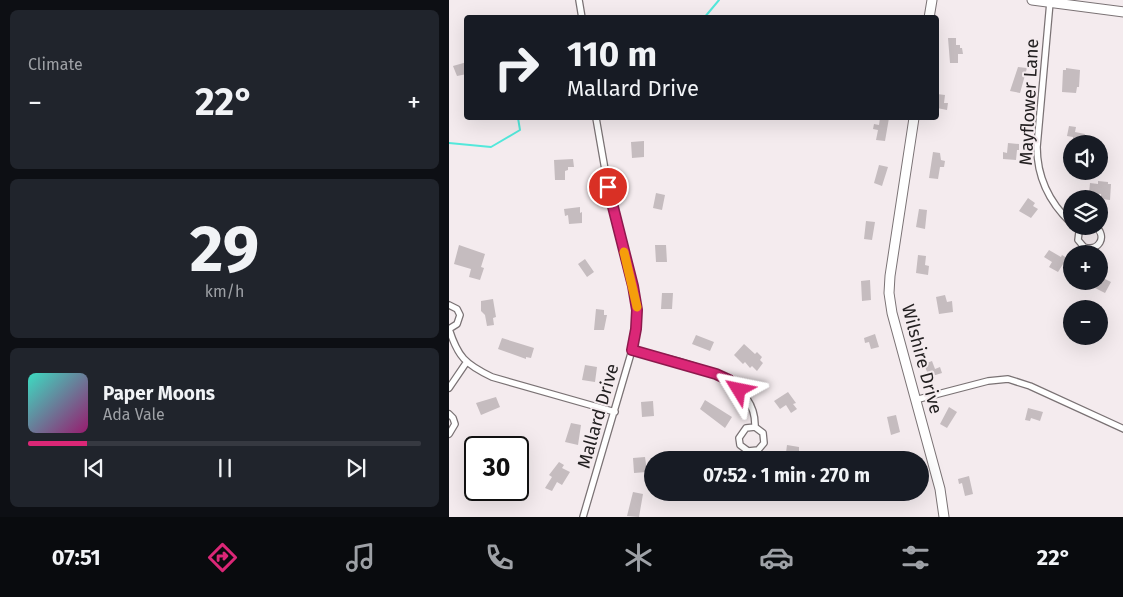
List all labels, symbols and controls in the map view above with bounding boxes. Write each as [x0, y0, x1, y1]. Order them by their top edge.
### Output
text: 110 m [567, 33, 657, 75]
icon: right [484, 35, 549, 100]
street label: Mayflower Lane [1015, 38, 1043, 166]
text: Climate [28, 55, 83, 74]
text: Mallard Drive [567, 75, 699, 102]
text: 22° [195, 79, 254, 125]
text: − [28, 86, 42, 119]
text: + [407, 86, 421, 119]
map controls [1063, 135, 1108, 345]
button: sound [1063, 135, 1108, 180]
pin [587, 166, 629, 208]
icon: arrive [594, 173, 622, 201]
button: layers [1063, 190, 1108, 235]
text: 29 [190, 210, 259, 288]
button: + [1063, 245, 1108, 290]
text: km/h [205, 282, 244, 301]
button: − [1063, 300, 1108, 345]
street label: Wilshire Drive [897, 302, 947, 416]
street label: Mallard Drive [573, 361, 623, 471]
position arrow [712, 363, 764, 415]
text: Paper Moons [103, 382, 215, 405]
text: Ada Vale [103, 405, 165, 424]
speed limit sign: 30 [464, 436, 529, 501]
icon: previous [80, 454, 108, 482]
icon: pause [211, 454, 239, 482]
icon: next [342, 454, 370, 482]
text: 07:52 · 1 min · 270 m [703, 464, 870, 487]
icon: directions [205, 540, 240, 575]
icon: music [343, 540, 378, 575]
icon: phone [482, 540, 517, 575]
icon: climate [621, 540, 656, 575]
icon: car [759, 540, 794, 575]
icon: filters [898, 540, 933, 575]
text: 07:51 [52, 544, 101, 571]
text: 22° [1037, 544, 1071, 571]

